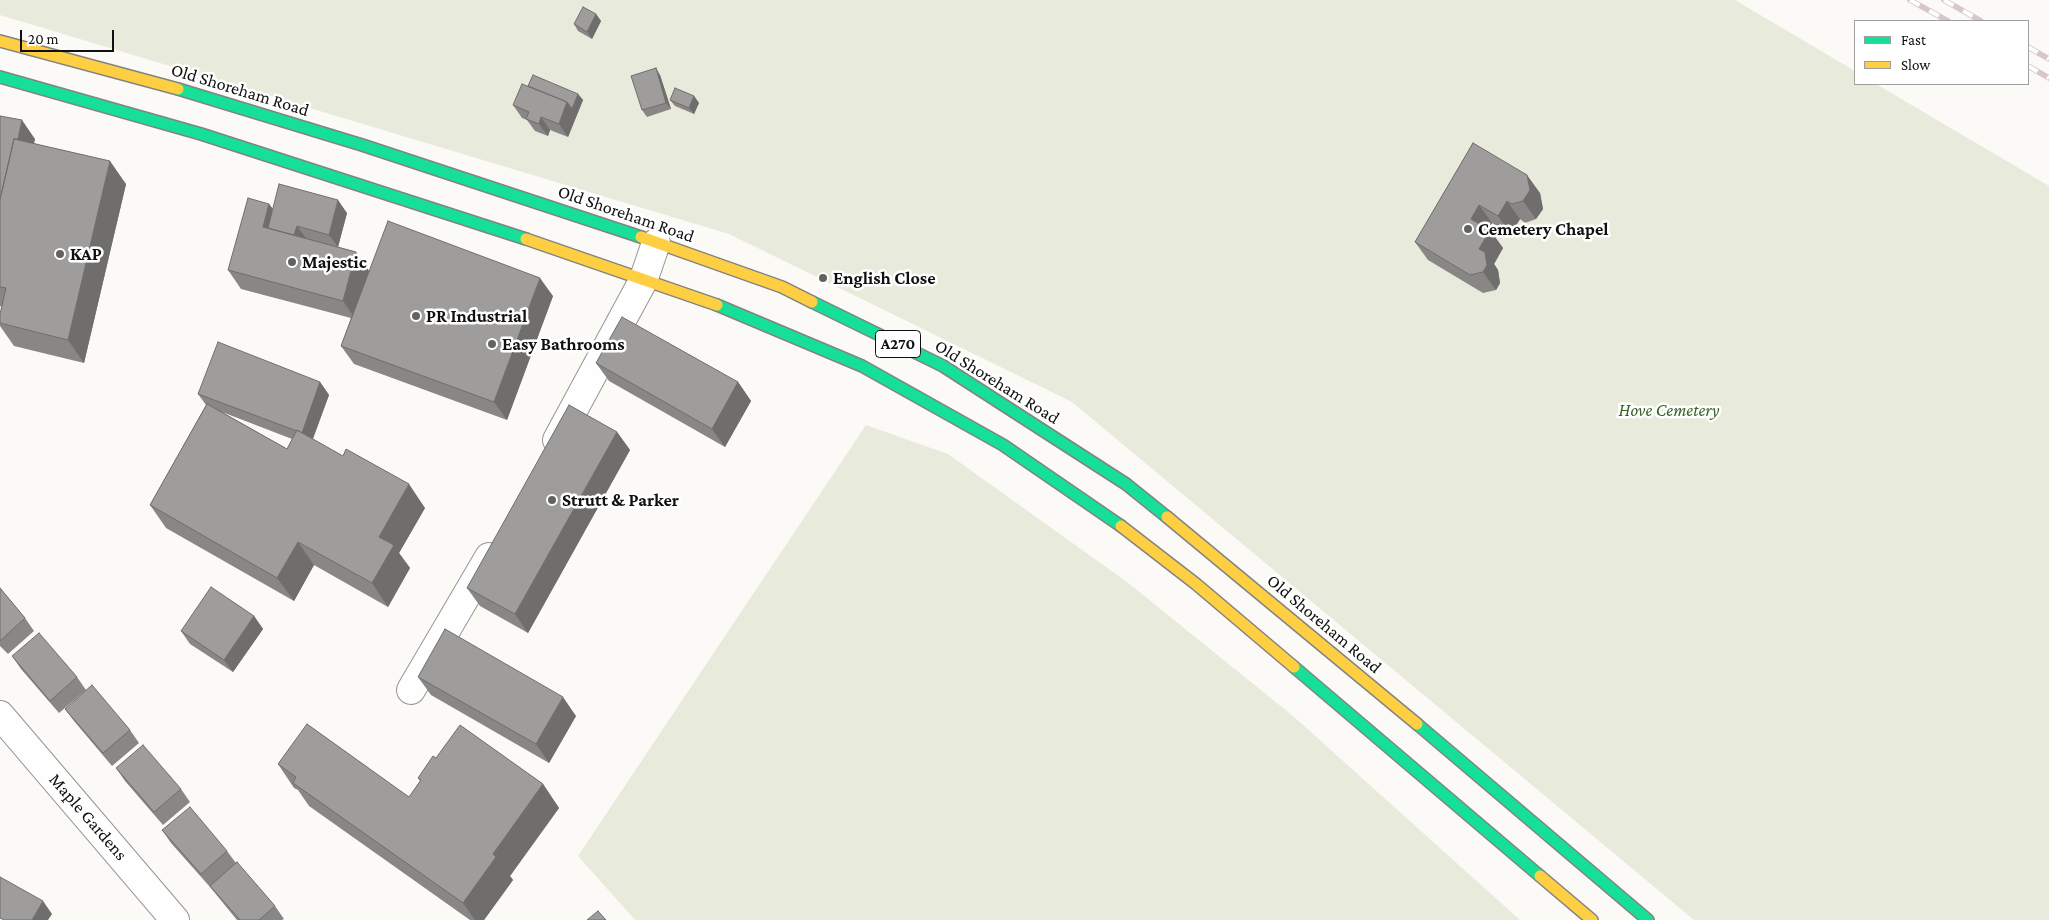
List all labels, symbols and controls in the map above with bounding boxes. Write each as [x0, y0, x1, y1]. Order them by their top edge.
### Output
scale bar [22, 20, 116, 52]
legend [1854, 20, 2029, 85]
text: 20 m [28, 31, 59, 47]
text: Fast [1901, 32, 1926, 48]
text: Slow [1901, 57, 1930, 73]
street label: Old Shoreham Road [169, 59, 311, 121]
street label: Old Shoreham Road [555, 181, 697, 247]
place label: Cemetery Chapel [1478, 218, 1609, 240]
marker: Cemetery Chapel [1462, 223, 1474, 235]
place label: KAP [70, 243, 102, 265]
marker: KAP [54, 248, 66, 260]
place label: Majestic [302, 251, 367, 273]
marker: Majestic [286, 256, 298, 268]
place label: English Close [833, 267, 935, 289]
marker: English Close [817, 272, 829, 284]
place label: PR Industrial [426, 305, 527, 327]
marker: PR Industrial [410, 310, 422, 322]
road number: A270 [876, 330, 920, 358]
place label: Easy Bathrooms [502, 333, 625, 355]
street label: Old Shoreham Road [931, 335, 1063, 429]
marker: Easy Bathrooms [486, 338, 498, 350]
park label: Hove Cemetery [1619, 399, 1719, 421]
place label: Strutt & Parker [562, 489, 679, 511]
marker: Strutt & Parker [546, 494, 558, 506]
street label: Old Shoreham Road [1262, 570, 1386, 678]
street label: Maple Gardens [44, 769, 132, 865]

